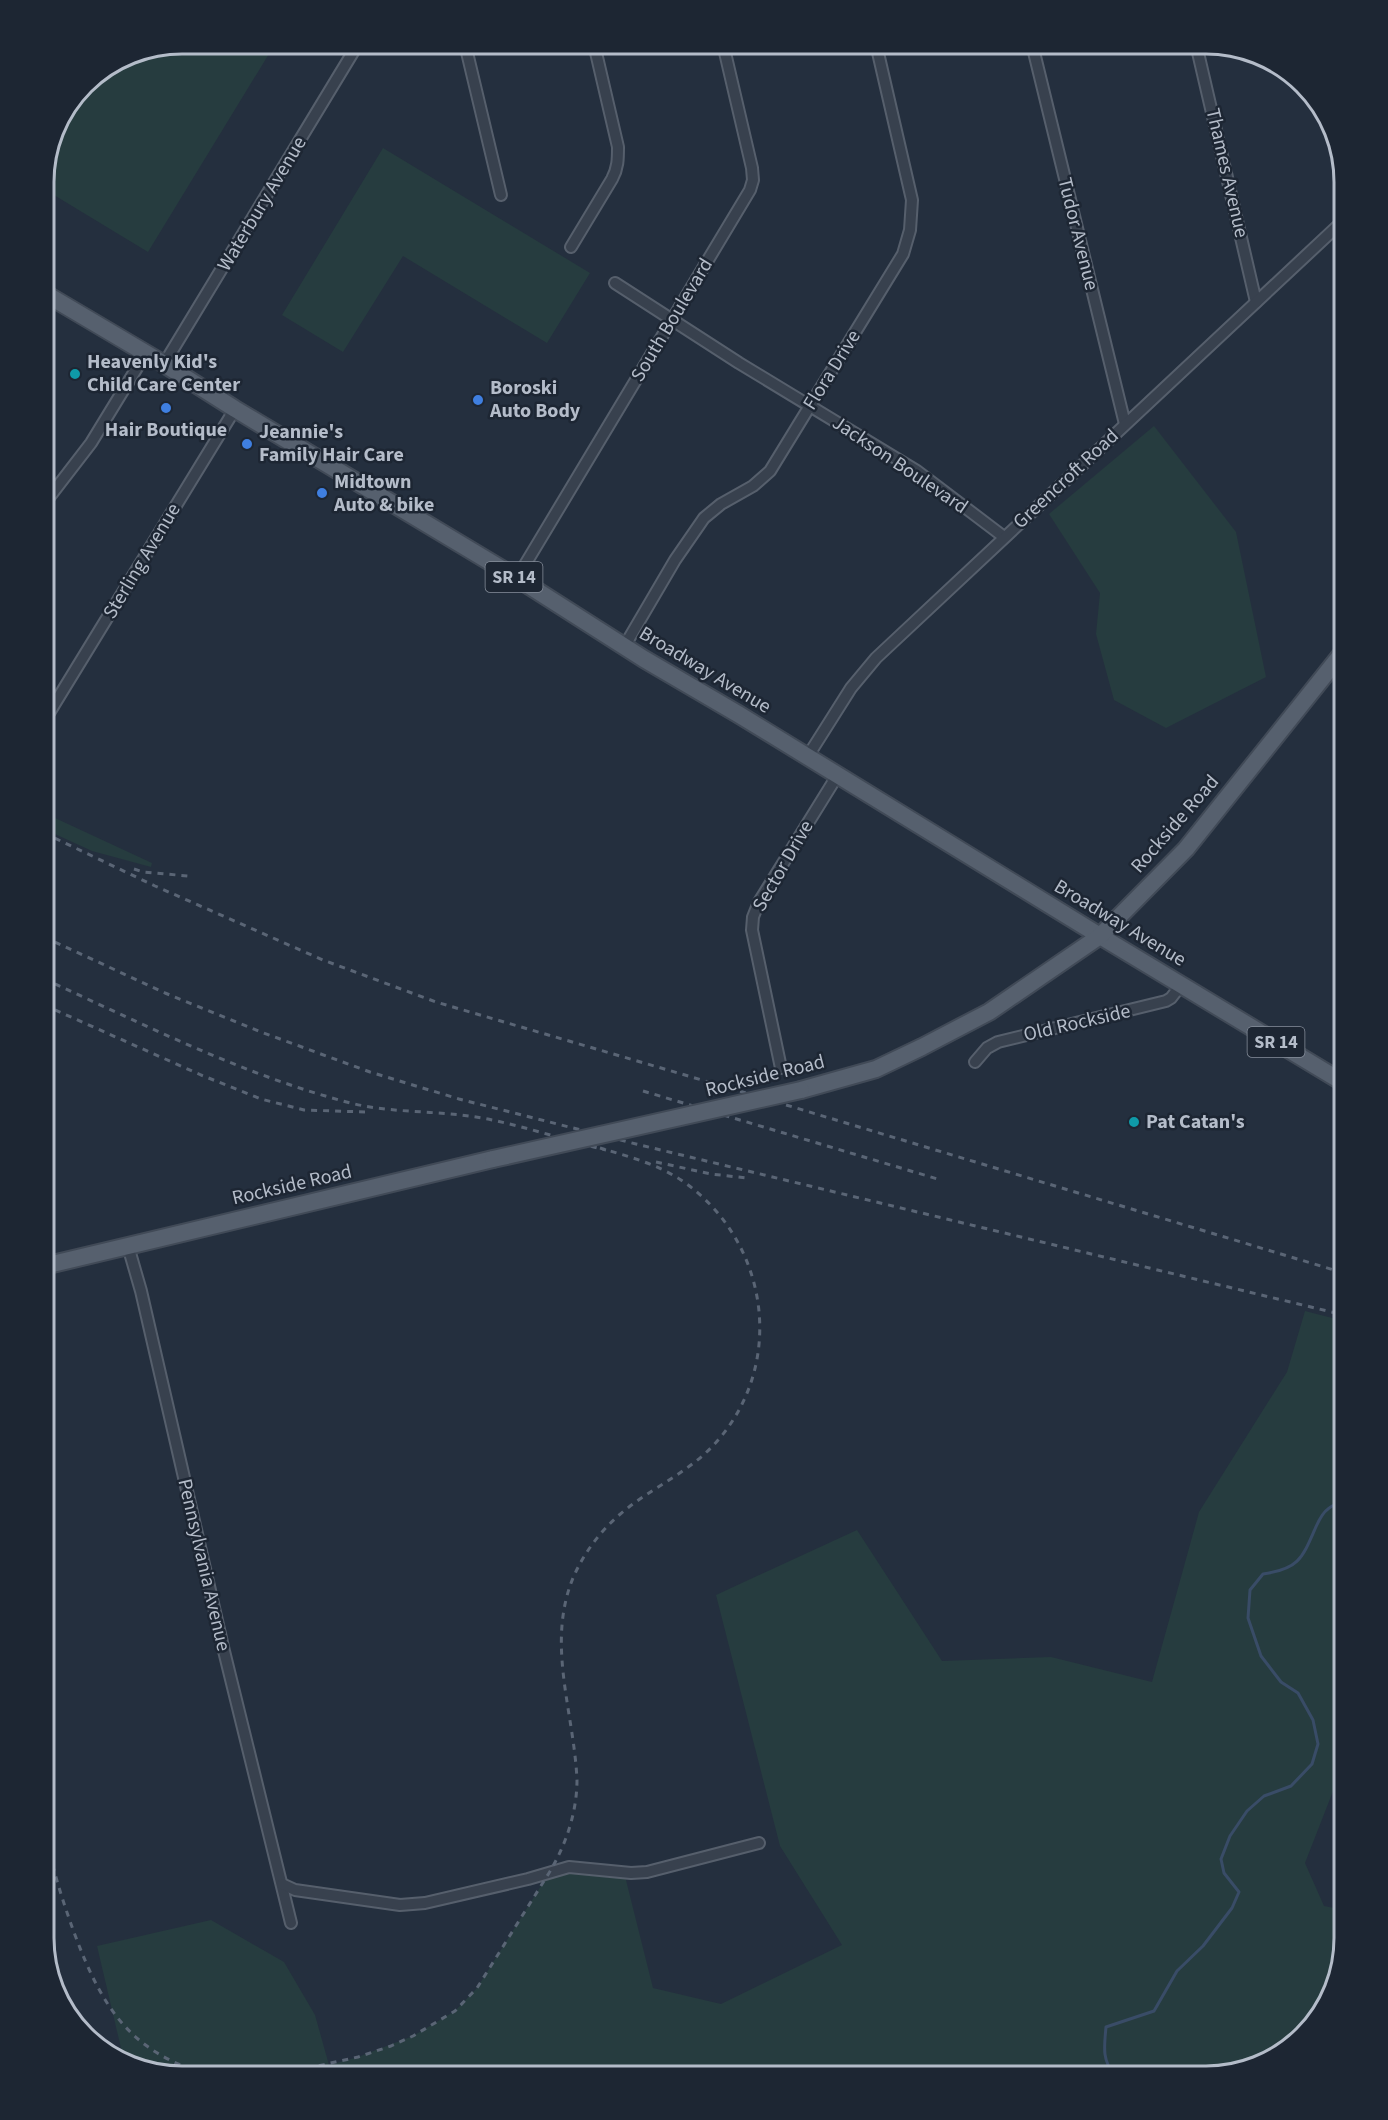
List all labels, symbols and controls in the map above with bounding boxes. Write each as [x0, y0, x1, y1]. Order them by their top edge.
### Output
street label: Thames Avenue [1198, 105, 1256, 241]
street label: Waterbury Avenue [211, 131, 313, 277]
street label: Tudor Avenue [1050, 175, 1106, 293]
street label: South Boulevard [624, 253, 720, 387]
street label: Flora Drive [796, 324, 868, 415]
place label: Heavenly Kid's Child Care Center [87, 348, 240, 399]
marker: Heavenly Kid's Child Care Center [68, 367, 82, 381]
place label: Boroski Auto Body [489, 374, 581, 425]
marker: Boroski Auto Body [471, 393, 485, 407]
marker: Hair Boutique [159, 401, 173, 415]
street label: Jackson Boulevard [827, 409, 973, 521]
place label: Hair Boutique [105, 416, 227, 444]
place label: Jeannie's Family Hair Care [259, 418, 404, 469]
street label: Greencroft Road [1007, 423, 1125, 535]
marker: Jeannie's Family Hair Care [240, 437, 254, 451]
place label: Midtown Auto & bike [333, 468, 434, 519]
marker: Midtown Auto & bike [315, 486, 329, 500]
street label: Sterling Avenue [96, 498, 188, 624]
road number: SR 14 [486, 562, 542, 592]
street label: Broadway Avenue [634, 620, 776, 721]
street label: Rockside Road [1124, 769, 1226, 879]
street label: Sector Drive [746, 815, 820, 917]
street label: Broadway Avenue [1049, 873, 1191, 974]
street label: Old Rockside [1021, 997, 1133, 1049]
road number: SR 14 [1248, 1027, 1304, 1057]
street label: Rockside Road [702, 1048, 828, 1104]
place label: Pat Catan's [1146, 1108, 1245, 1136]
marker: Pat Catan's [1127, 1115, 1141, 1129]
street label: Rockside Road [229, 1158, 355, 1212]
street label: Pennsylvania Avenue [171, 1476, 237, 1654]

